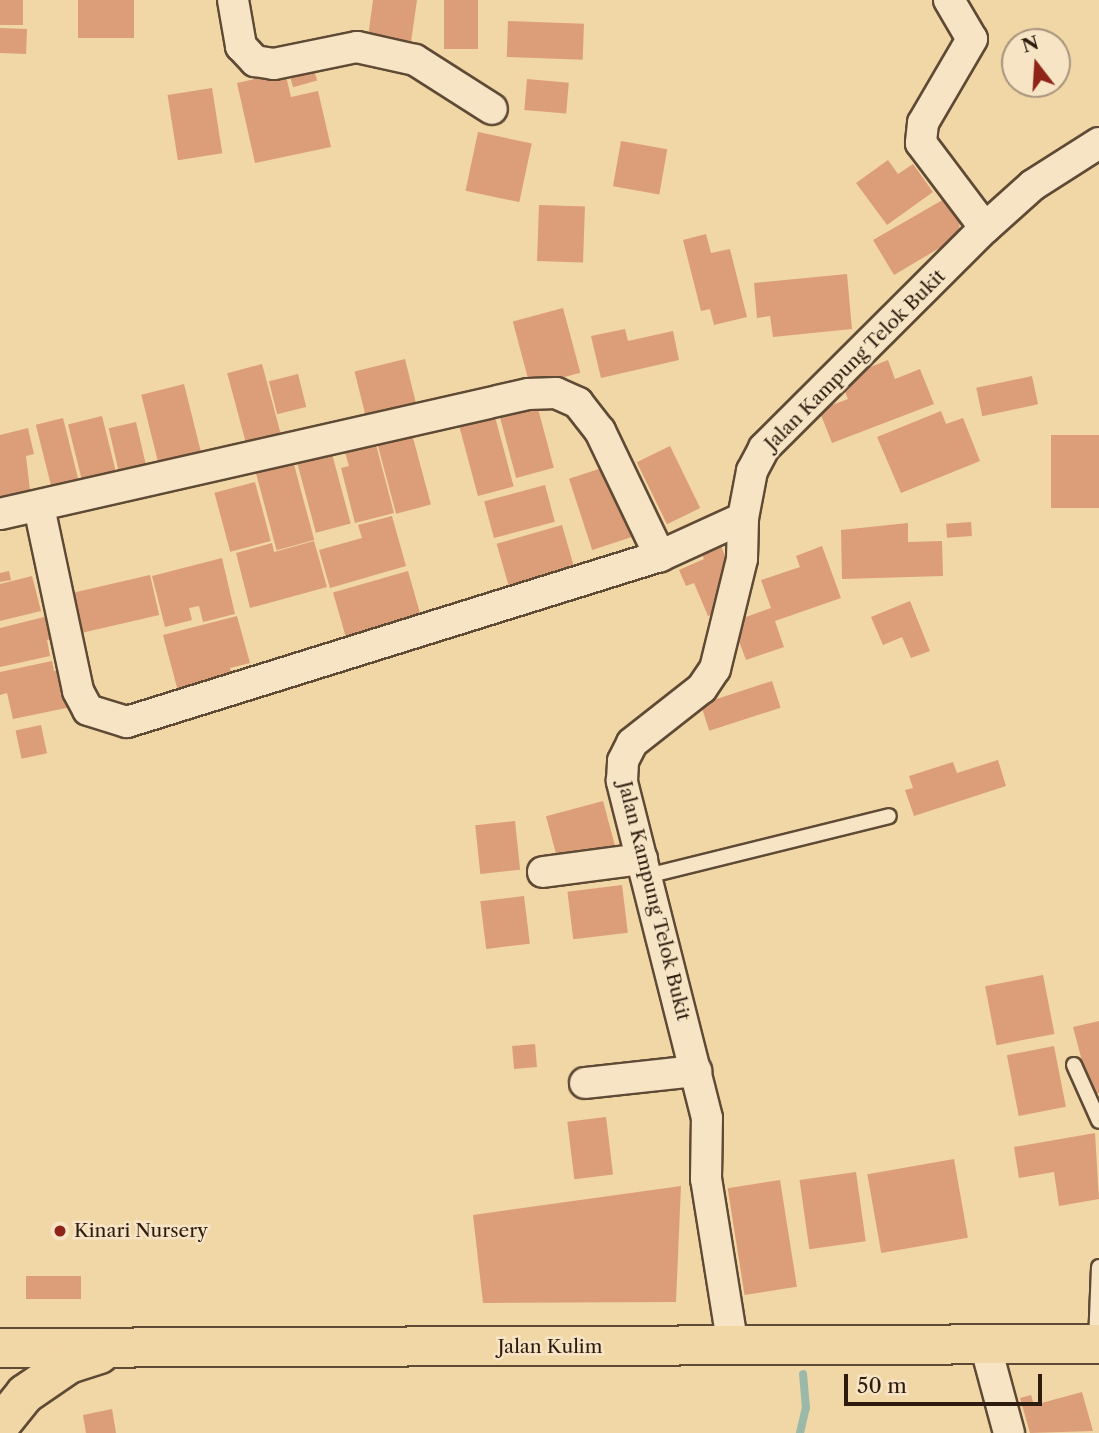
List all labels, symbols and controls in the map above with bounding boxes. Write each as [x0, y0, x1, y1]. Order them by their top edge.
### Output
north arrow [1001, 28, 1071, 98]
text: N [1019, 31, 1042, 58]
street label: Jalan Kampung Telok Bukit [760, 265, 950, 455]
street label: Jalan Kampung Telok Bukit [613, 778, 695, 1024]
place label: Kinari Nursery [74, 1220, 208, 1242]
marker: Kinari Nursery [52, 1223, 68, 1239]
street label: Jalan Kulim [498, 1336, 602, 1358]
scale bar [847, 1360, 1045, 1404]
text: 50 m [857, 1373, 907, 1398]

